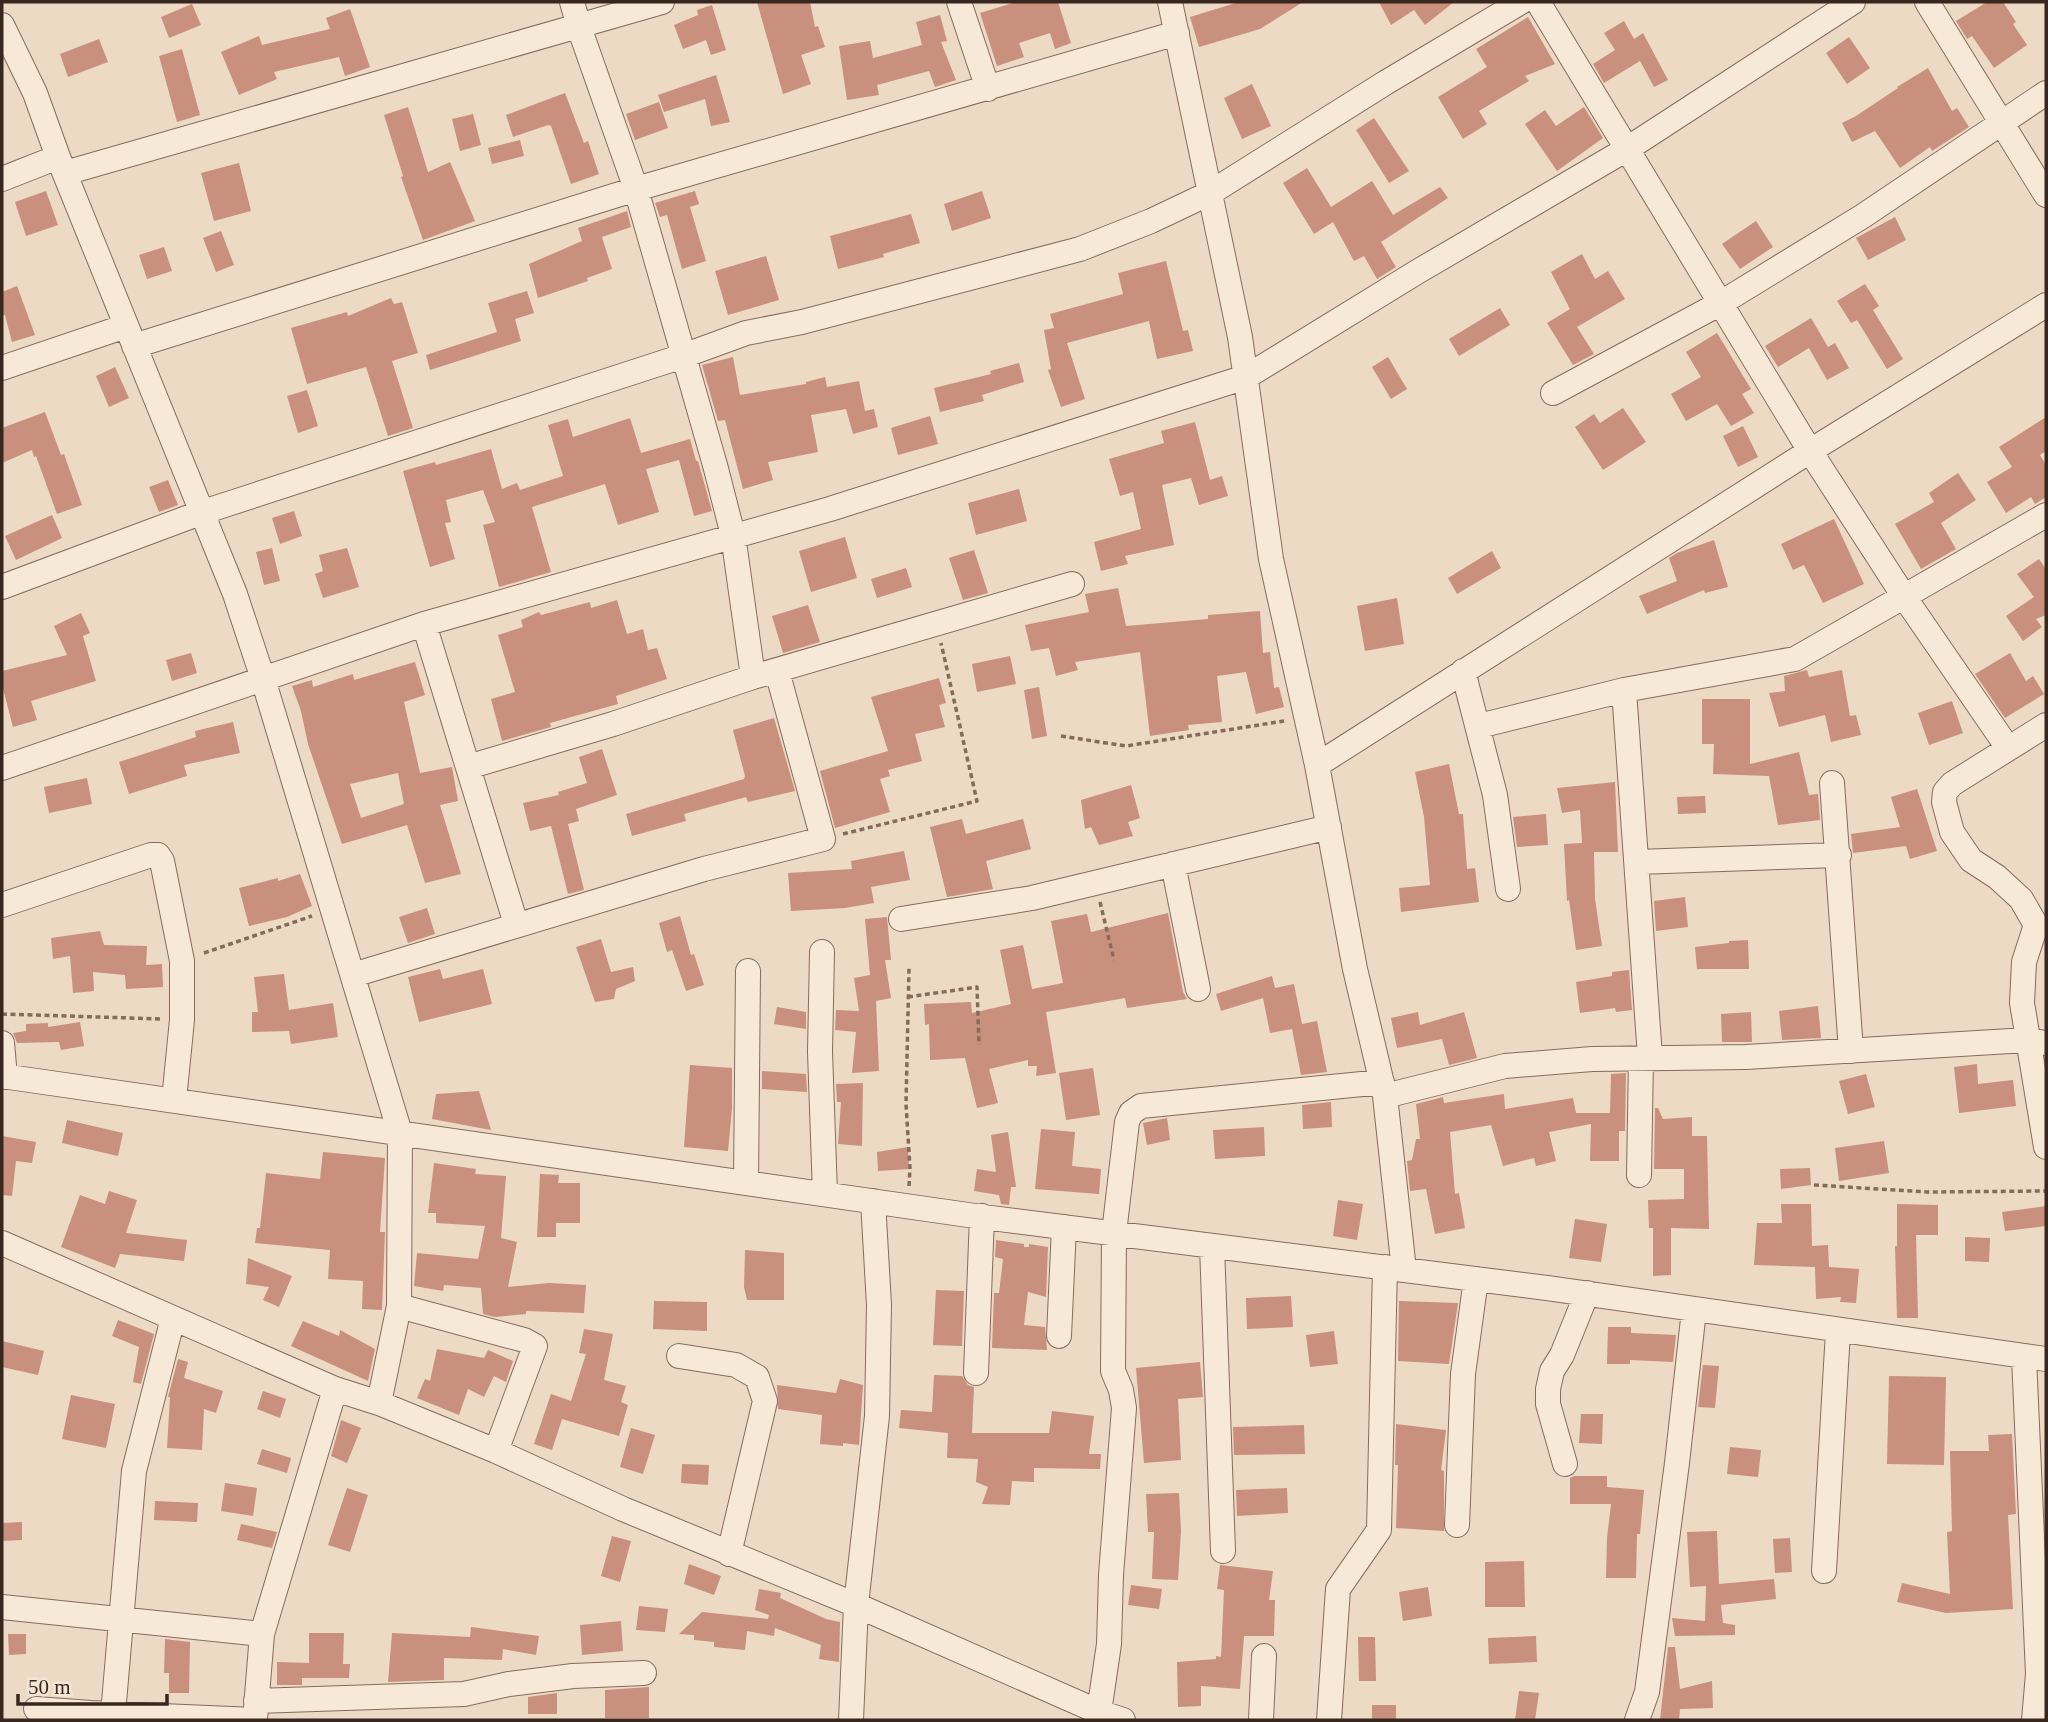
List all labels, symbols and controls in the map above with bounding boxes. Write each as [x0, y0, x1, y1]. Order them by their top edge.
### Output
scale bar [18, 1662, 166, 1706]
text: 50 m [28, 1675, 71, 1699]

